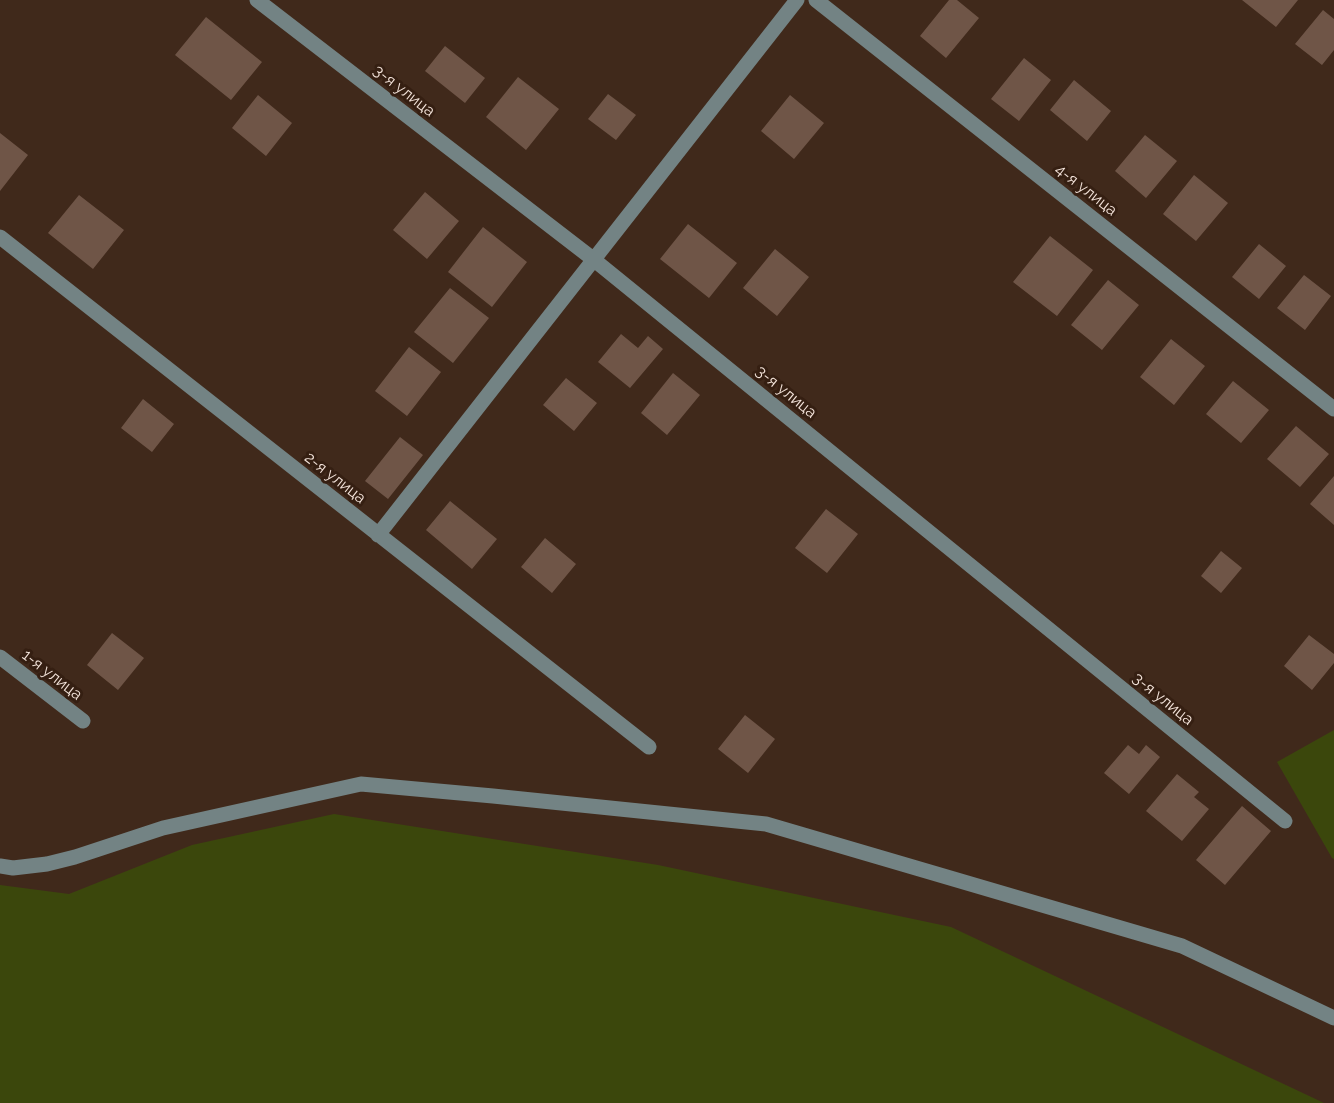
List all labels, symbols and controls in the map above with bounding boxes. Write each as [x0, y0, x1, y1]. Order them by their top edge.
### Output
street label: 3-я улица [369, 61, 439, 121]
street label: 4-я улица [1051, 160, 1121, 220]
street label: 3-я улица [752, 362, 820, 422]
street label: 2-я улица [300, 448, 370, 508]
street label: 1-я улица [18, 646, 86, 704]
street label: 3-я улица [1129, 669, 1197, 729]

